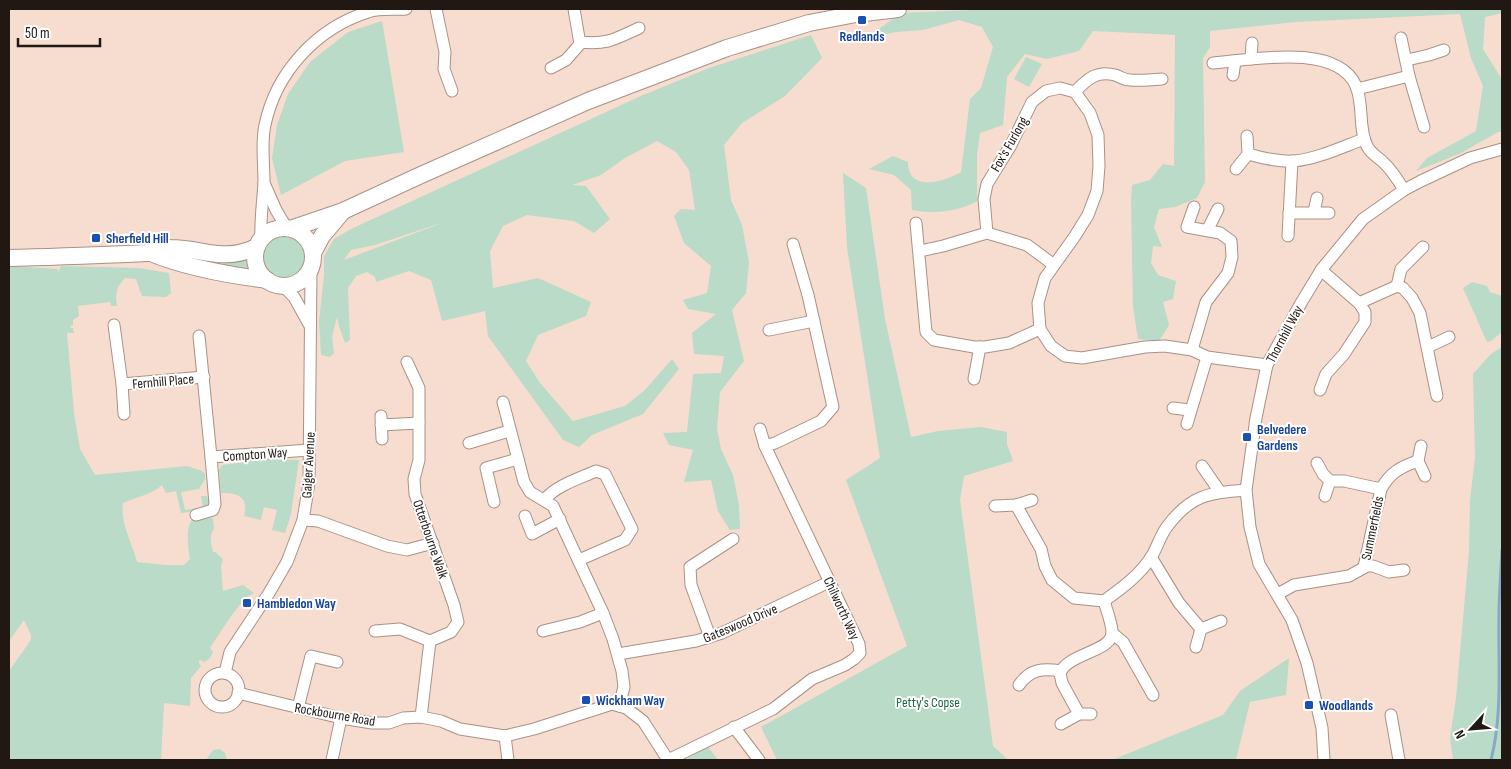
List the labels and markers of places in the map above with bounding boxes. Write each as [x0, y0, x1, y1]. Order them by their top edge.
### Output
marker: Redlands [856, 14, 868, 26]
place label: Redlands [839, 28, 885, 45]
place label: Sherfield Hill [106, 230, 169, 247]
marker: Sherfield Hill [90, 232, 102, 244]
place label: Belvedere Gardens [1257, 421, 1306, 454]
marker: Belvedere Gardens [1241, 431, 1253, 443]
place label: Hambledon Way [257, 595, 336, 612]
marker: Hambledon Way [241, 597, 253, 609]
place label: Wickham Way [596, 692, 665, 709]
marker: Wickham Way [580, 694, 592, 706]
place label: Woodlands [1319, 697, 1373, 714]
marker: Woodlands [1303, 699, 1315, 711]

